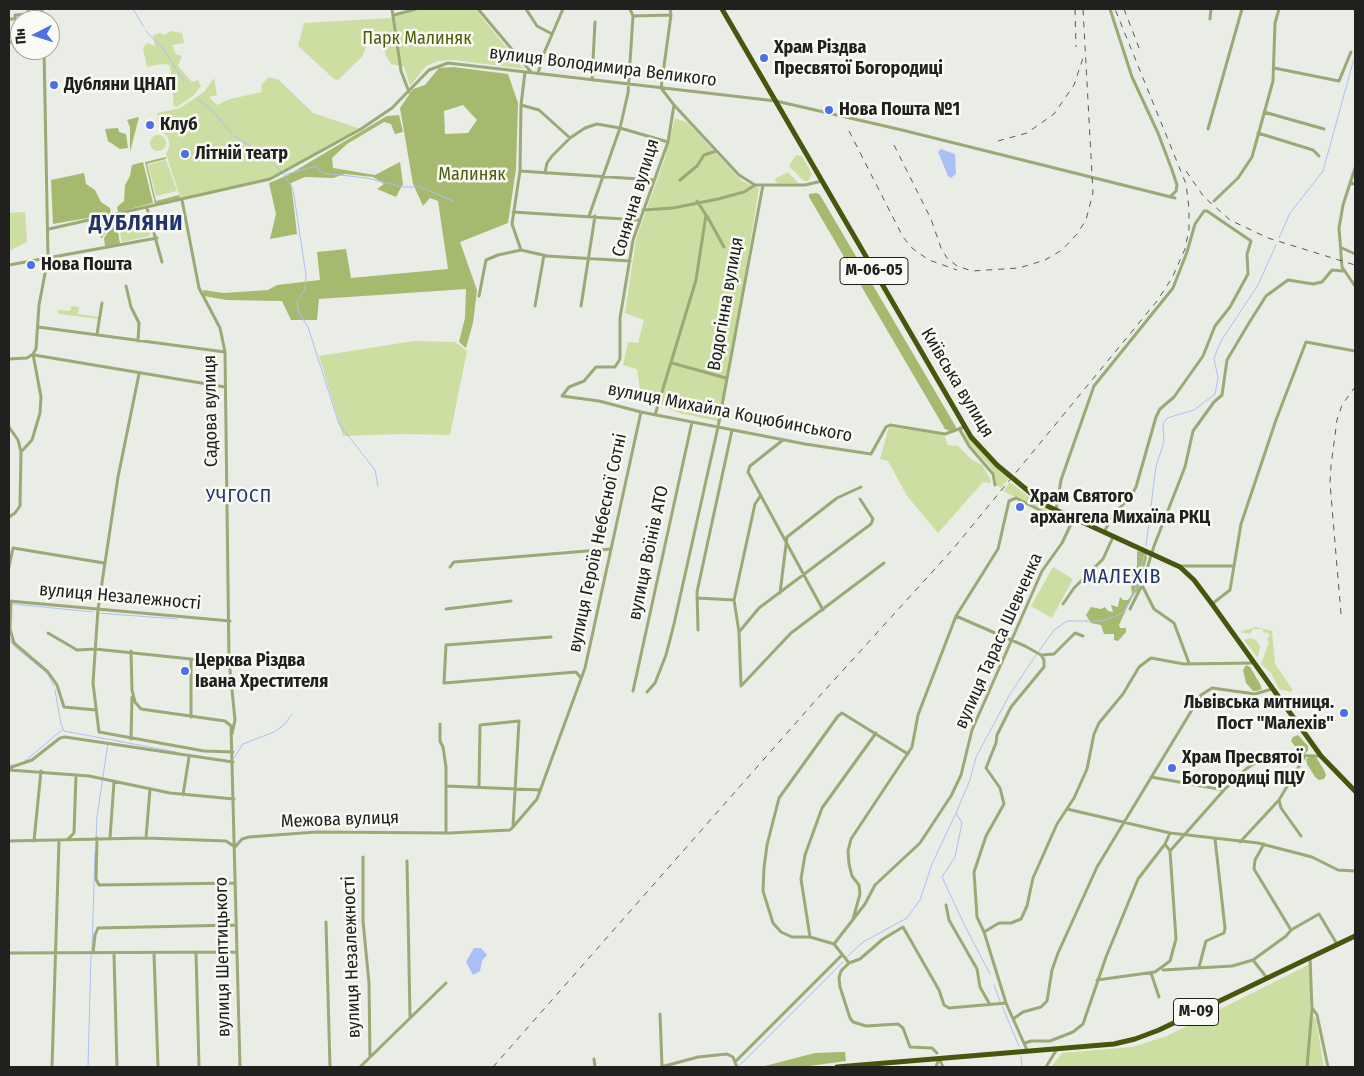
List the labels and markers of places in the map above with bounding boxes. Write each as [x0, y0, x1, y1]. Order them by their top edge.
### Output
place label: Храм Різдва Пресвятої Богородиці [774, 37, 943, 80]
marker: Храм Різдва Пресвятої Богородиці [758, 52, 770, 64]
place label: Дубляни ЦНАП [64, 74, 176, 96]
marker: Дубляни ЦНАП [48, 79, 60, 91]
place label: Нова Пошта №1 [839, 99, 960, 121]
marker: Нова Пошта №1 [823, 104, 835, 116]
place label: Клуб [160, 114, 198, 136]
marker: Клуб [144, 119, 156, 131]
place label: Літній театр [195, 143, 288, 165]
marker: Літній театр [179, 148, 191, 160]
place label: Нова Пошта [41, 254, 132, 276]
marker: Нова Пошта [25, 259, 37, 271]
place label: Храм Святого архангела Михаїла РКЦ [1030, 486, 1210, 528]
marker: Храм Святого архангела Михаїла РКЦ [1014, 501, 1026, 513]
place label: Церква Різдва Івана Хрестителя [195, 650, 328, 692]
marker: Церква Різдва Івана Хрестителя [179, 665, 191, 677]
place label: Львівська митниця. Пост "Малехів" [1184, 692, 1334, 734]
marker: Львівська митниця. Пост "Малехів" [1338, 707, 1350, 719]
place label: Храм Пресвятої Богородиці ПЦУ [1182, 747, 1305, 790]
marker: Храм Пресвятої Богородиці ПЦУ [1166, 762, 1178, 774]

